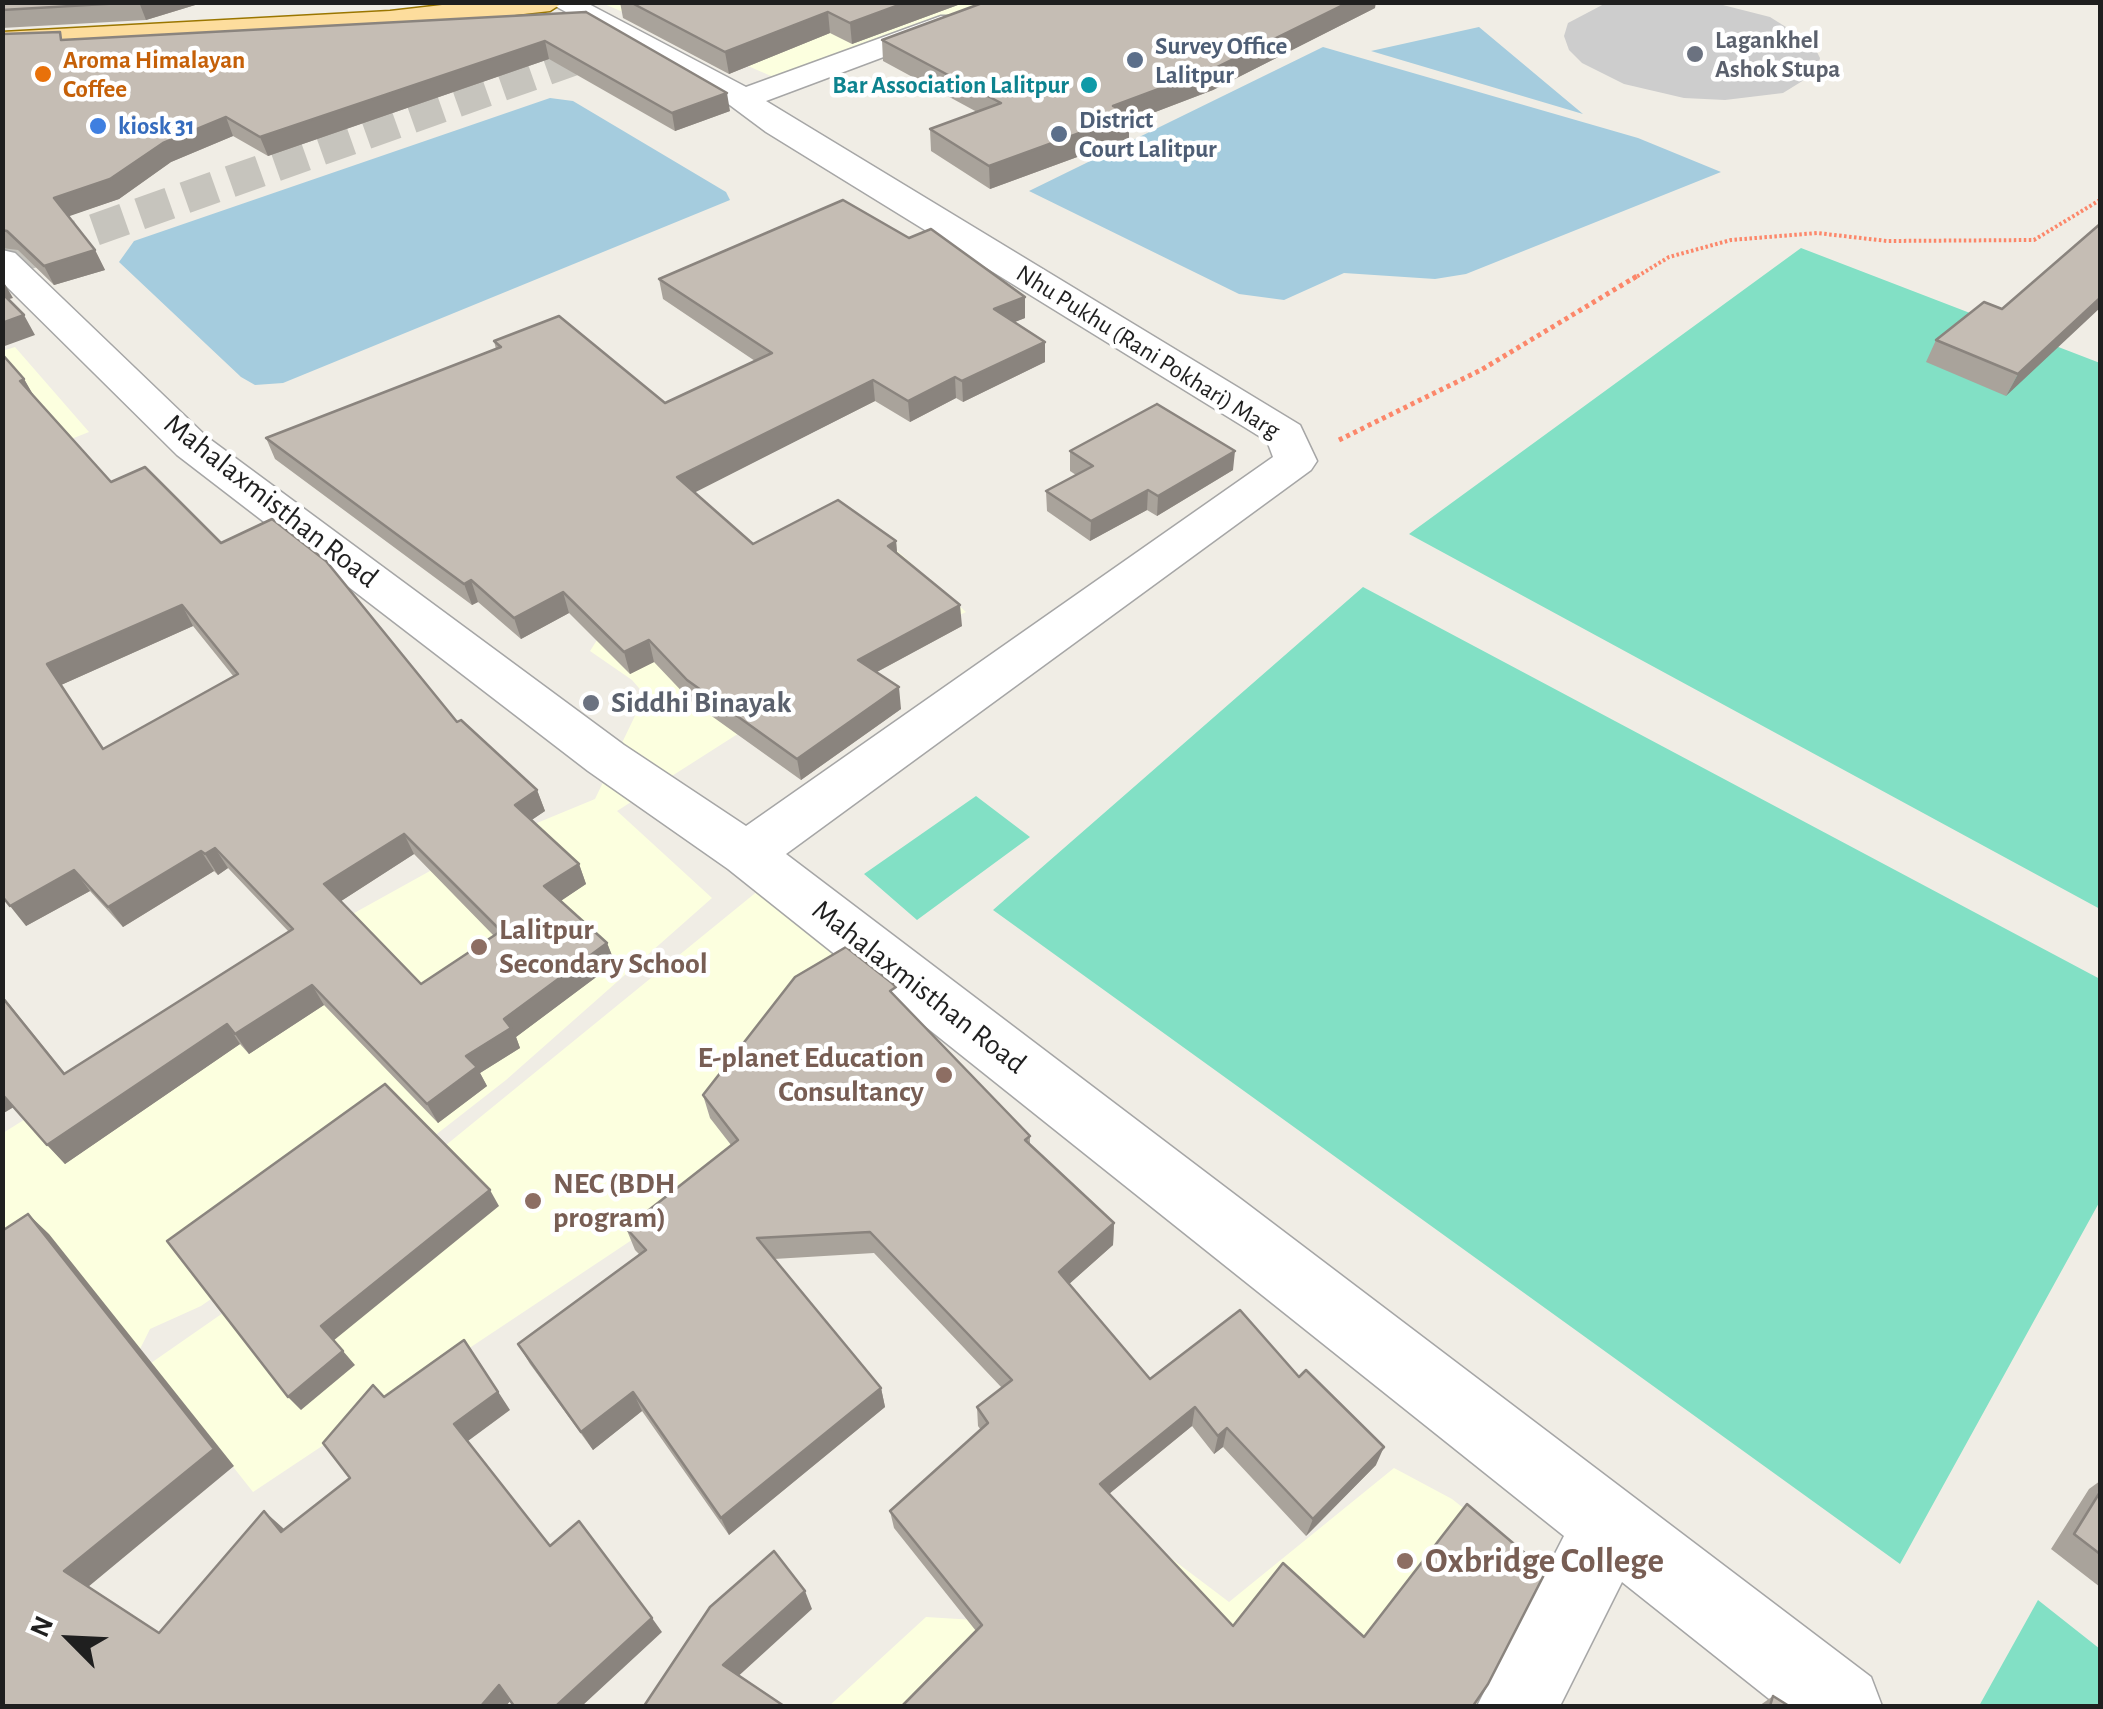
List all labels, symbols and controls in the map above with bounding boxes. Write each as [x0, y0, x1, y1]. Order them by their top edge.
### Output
place label: Lagankhel Ashok Stupa [1715, 25, 1840, 84]
place label: Survey Office Lalitpur [1155, 31, 1287, 90]
marker: Lagankhel Ashok Stupa [1684, 43, 1706, 65]
place label: Aroma Himalayan Coffee [63, 45, 245, 104]
marker: Survey Office Lalitpur [1124, 49, 1146, 71]
marker: Aroma Himalayan Coffee [32, 63, 54, 85]
place label: Bar Association Lalitpur [832, 70, 1069, 100]
marker: Bar Association Lalitpur [1078, 74, 1100, 96]
place label: District Court Lalitpur [1079, 105, 1217, 164]
place label: kiosk 31 [118, 111, 195, 141]
marker: kiosk 31 [87, 115, 109, 137]
marker: District Court Lalitpur [1048, 123, 1070, 145]
street label: Nhu Pukhu (Rani Pokhari) Marg [1011, 258, 1285, 446]
street label: Mahalaxmisthan Road [157, 406, 385, 596]
place label: Siddhi Binayak [611, 685, 791, 721]
marker: Siddhi Binayak [580, 692, 602, 714]
street label: Mahalaxmisthan Road [805, 892, 1033, 1082]
place label: Lalitpur Secondary School [499, 912, 708, 982]
marker: Lalitpur Secondary School [468, 936, 490, 958]
place label: E-planet Education Consultancy [698, 1040, 924, 1110]
marker: E-planet Education Consultancy [933, 1064, 955, 1086]
place label: NEC (BDH program) [553, 1166, 675, 1236]
marker: NEC (BDH program) [522, 1190, 544, 1212]
place label: Oxbridge College [1425, 1540, 1664, 1582]
marker: Oxbridge College [1394, 1550, 1416, 1572]
north arrow [20, 1589, 120, 1689]
text: N [26, 1612, 59, 1641]

